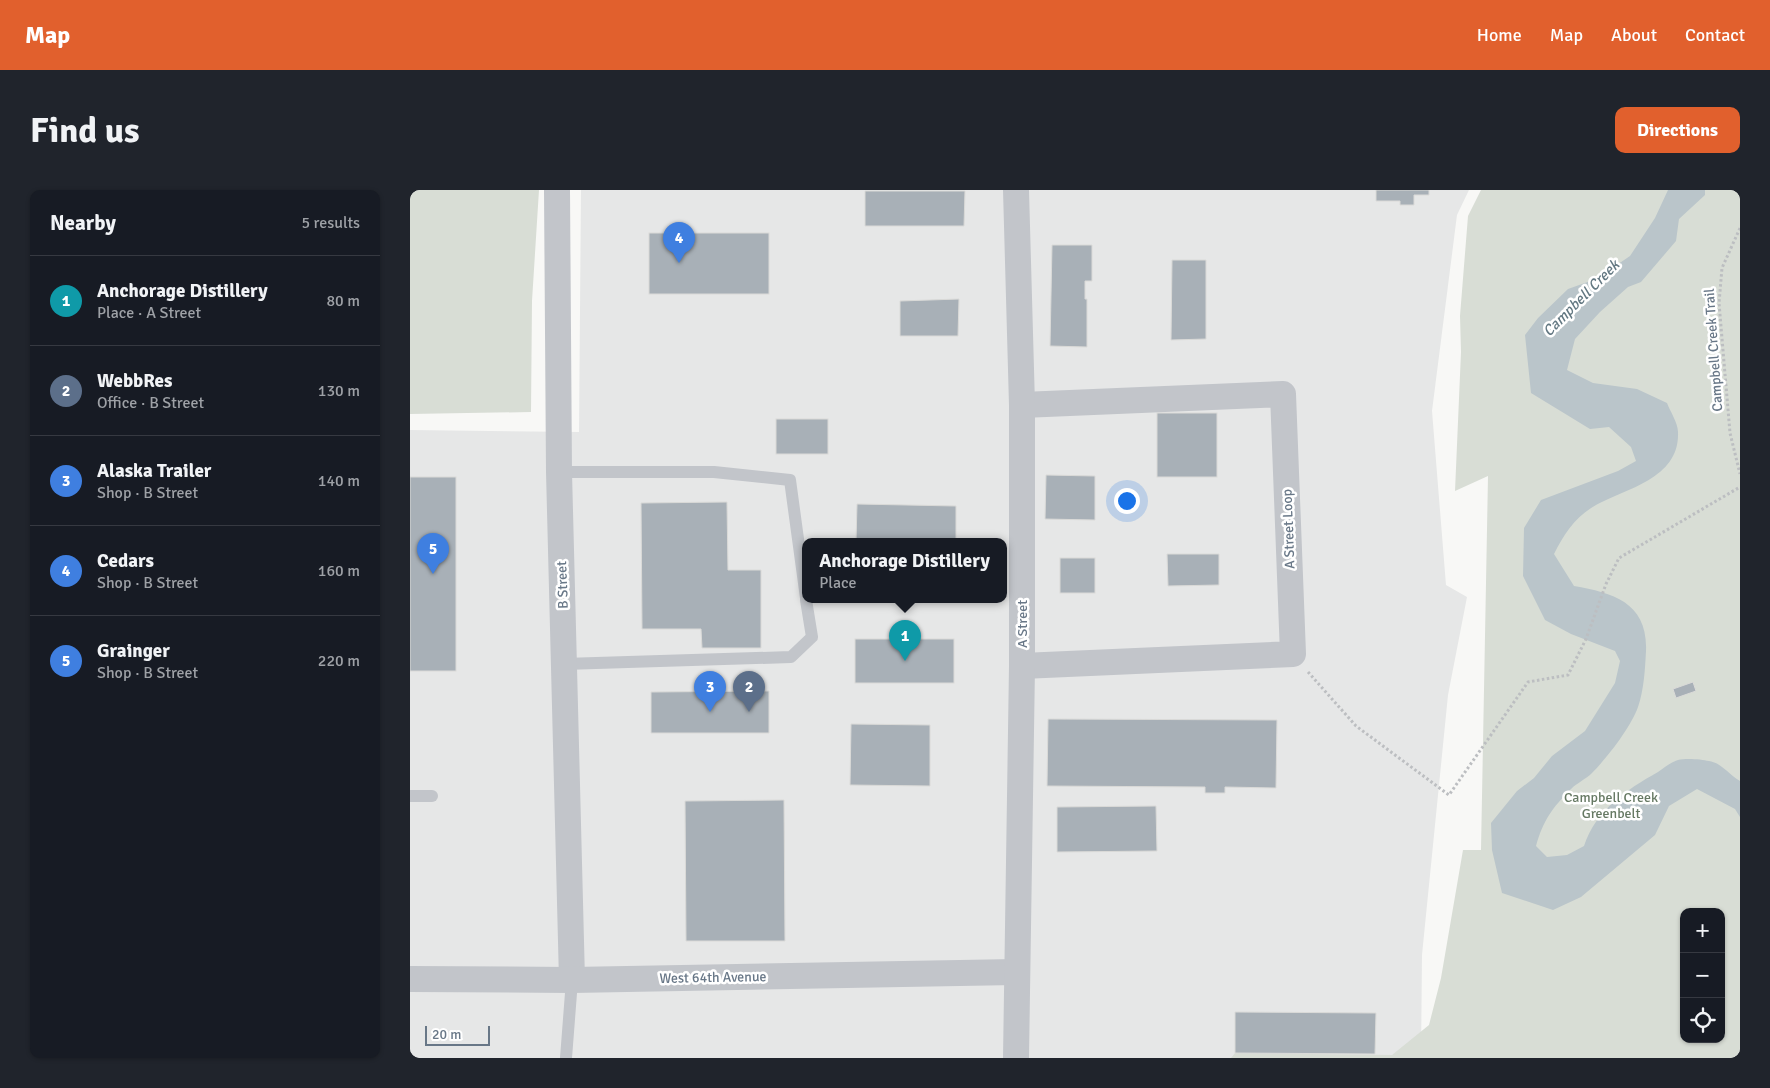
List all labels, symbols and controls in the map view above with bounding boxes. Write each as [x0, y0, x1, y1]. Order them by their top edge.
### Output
text: Map [25, 20, 70, 50]
text: Home [1477, 24, 1522, 46]
text: Map [1550, 24, 1583, 46]
text: About [1611, 24, 1657, 46]
text: Contact [1685, 24, 1745, 46]
button: Directions [1615, 107, 1740, 153]
text: Find us [30, 109, 140, 152]
text: Nearby [50, 210, 116, 236]
text: 5 results [301, 213, 360, 233]
pin: 4 [663, 222, 695, 263]
water label: Campbell Creek [1539, 255, 1624, 340]
text: Anchorage Distillery [97, 279, 268, 303]
street label: Campbell Creek Trail [1701, 288, 1726, 412]
text: 1 [62, 291, 70, 311]
text: 80 m [326, 291, 360, 311]
text: Place · A Street [97, 303, 201, 323]
text: WebbRes [97, 369, 172, 393]
text: 2 [62, 381, 70, 401]
text: 130 m [318, 381, 360, 401]
text: Office · B Street [97, 393, 204, 413]
text: Alaska Trailer [97, 459, 211, 483]
text: 3 [62, 471, 70, 491]
text: 140 m [318, 471, 360, 491]
text: Shop · B Street [97, 483, 198, 503]
your location [1114, 488, 1140, 514]
street label: A Street Loop [1279, 489, 1298, 569]
pin: 5 [417, 533, 449, 574]
popup [802, 538, 1007, 603]
text: Cedars [97, 549, 154, 573]
text: Anchorage Distillery [819, 549, 990, 573]
text: 4 [62, 561, 70, 581]
text: 160 m [318, 561, 360, 581]
street label: B Street [553, 561, 572, 609]
text: Shop · B Street [97, 573, 198, 593]
text: Place [819, 573, 856, 593]
street label: A Street [1014, 600, 1031, 648]
pin: 1 [889, 620, 921, 661]
text: Grainger [97, 639, 170, 663]
text: 5 [62, 651, 70, 671]
text: 220 m [318, 651, 360, 671]
text: Shop · B Street [97, 663, 198, 683]
pin: 3 [694, 671, 726, 712]
pin: 2 [733, 671, 765, 712]
park label: Campbell Creek Greenbelt [1564, 789, 1658, 822]
map controls [1680, 908, 1725, 1043]
button: + [1680, 908, 1725, 953]
button: − [1680, 953, 1725, 998]
street label: West 64th Avenue [659, 968, 767, 987]
button: locate [1680, 998, 1725, 1043]
scale bar [425, 1023, 490, 1046]
text: 20 m [432, 1026, 461, 1043]

